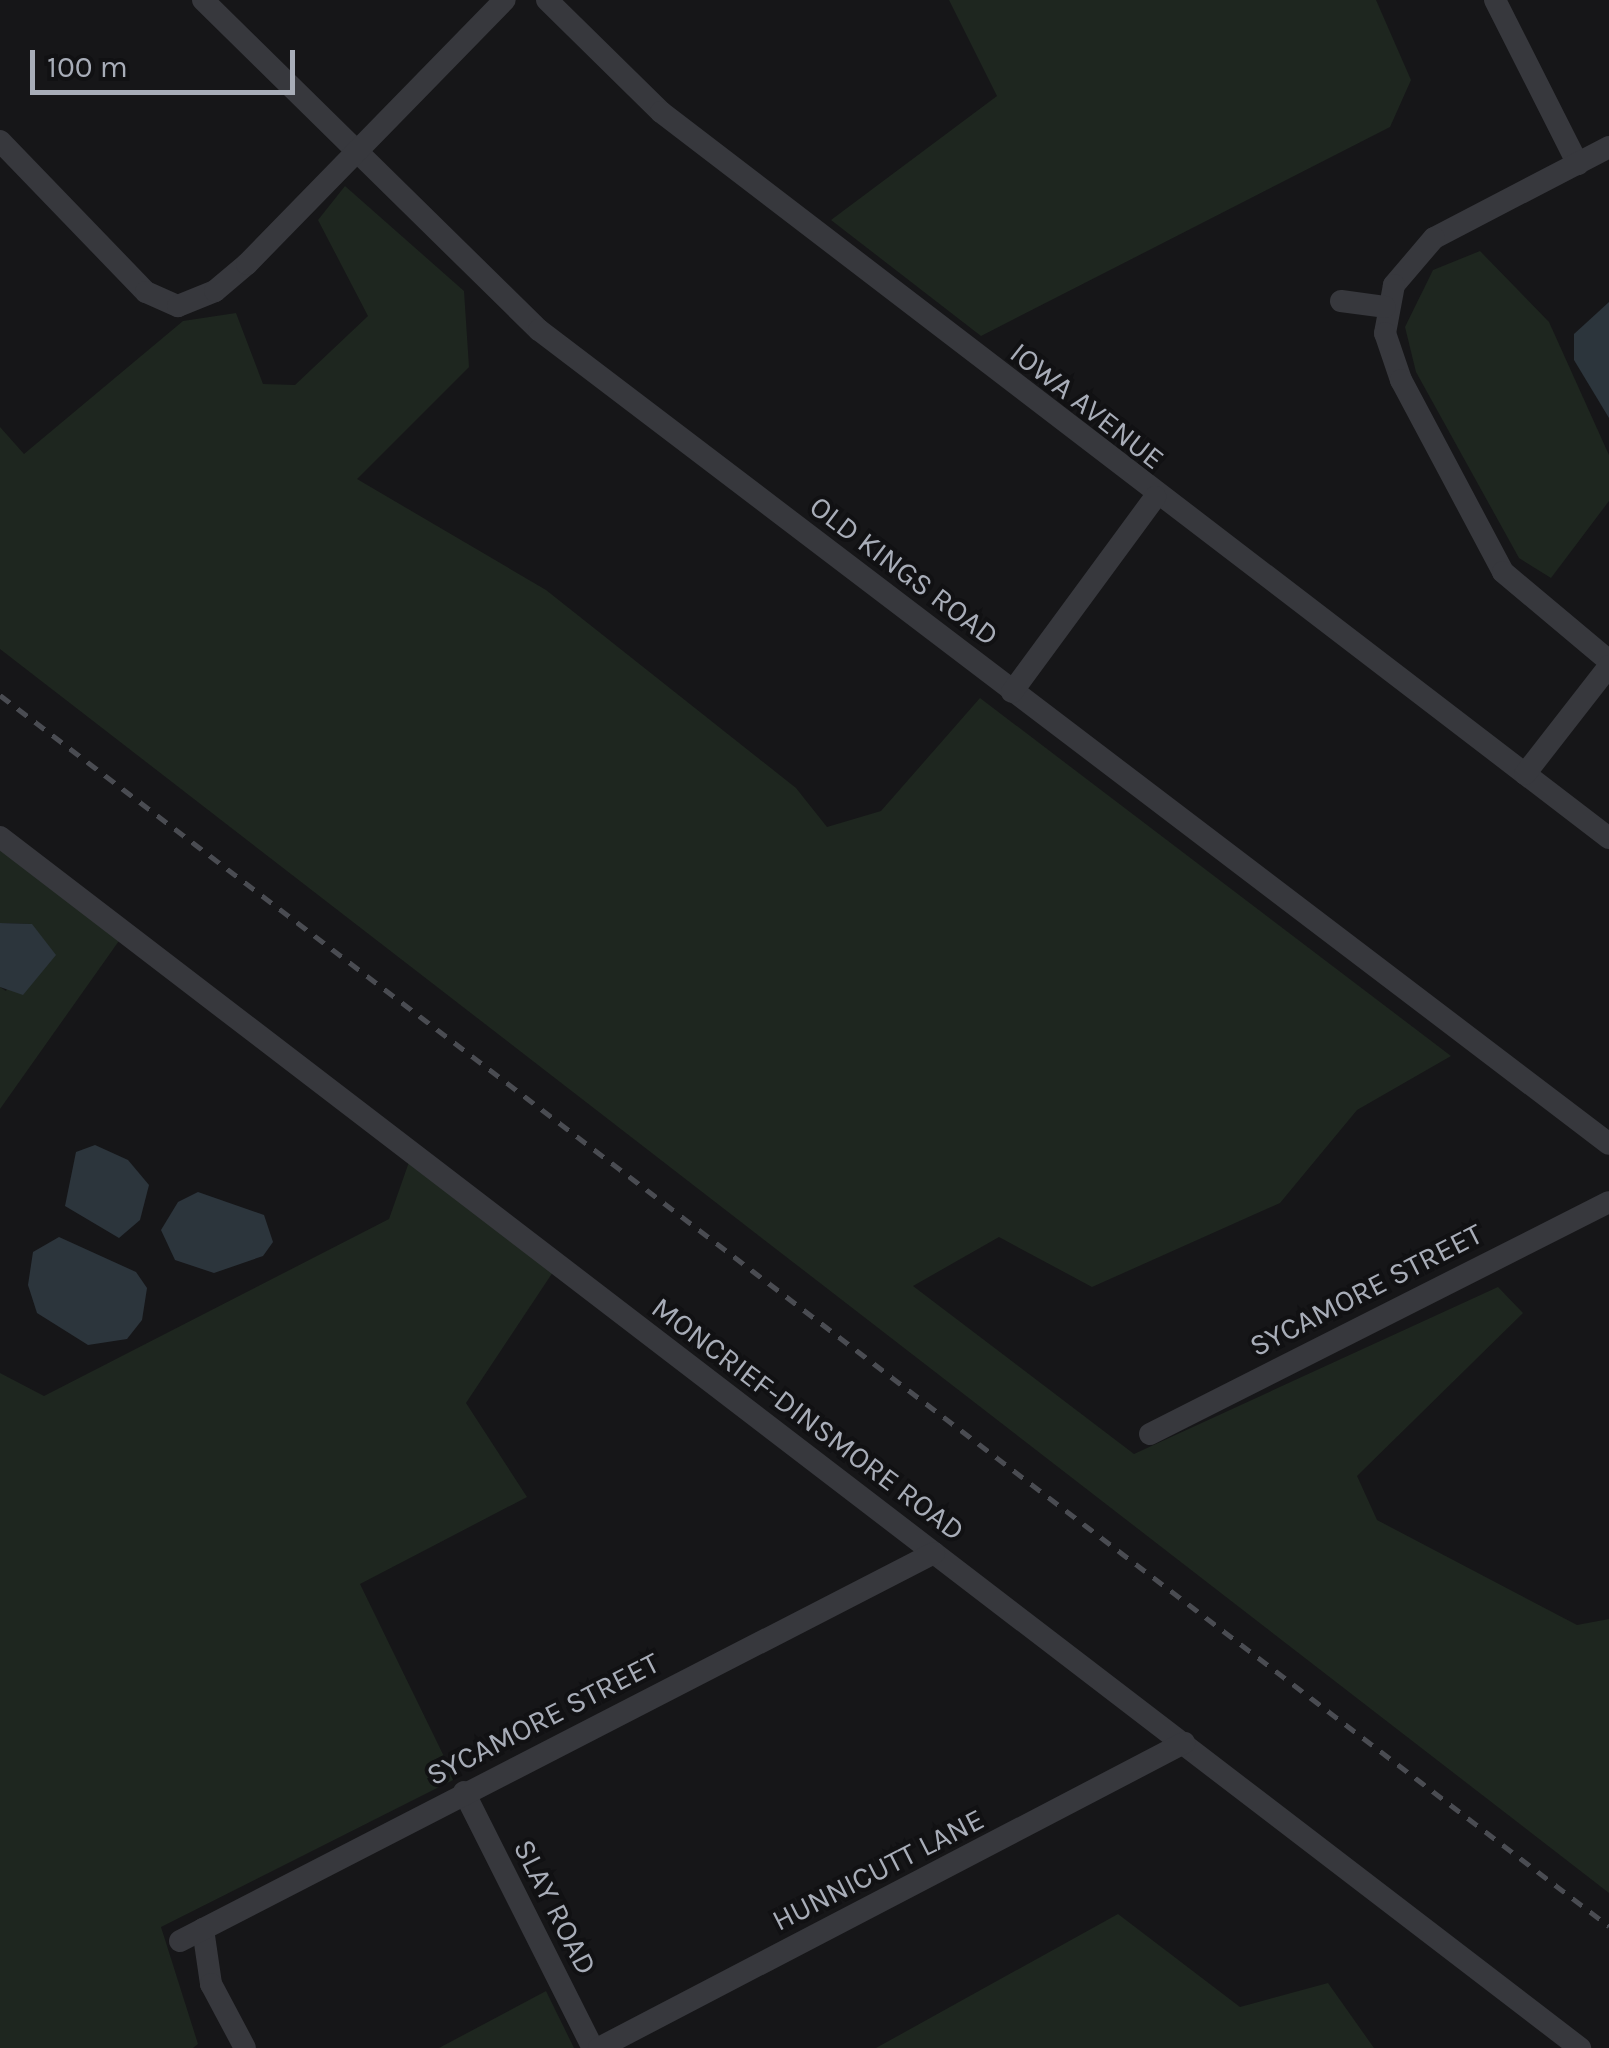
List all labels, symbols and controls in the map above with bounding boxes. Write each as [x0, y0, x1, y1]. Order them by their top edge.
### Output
scale bar [35, 30, 300, 92]
text: 100 m [47, 49, 128, 85]
street label: IOWA AVENUE [1003, 335, 1171, 477]
street label: OLD KINGS ROAD [803, 488, 1005, 654]
street label: SYCAMORE STREET [1244, 1216, 1488, 1364]
street label: MONCRIEF-DINSMORE ROAD [645, 1290, 971, 1548]
street label: SYCAMORE STREET [421, 1645, 665, 1793]
street label: HUNNICUTT LANE [766, 1801, 990, 1939]
street label: SLAY ROAD [506, 1833, 604, 1981]

